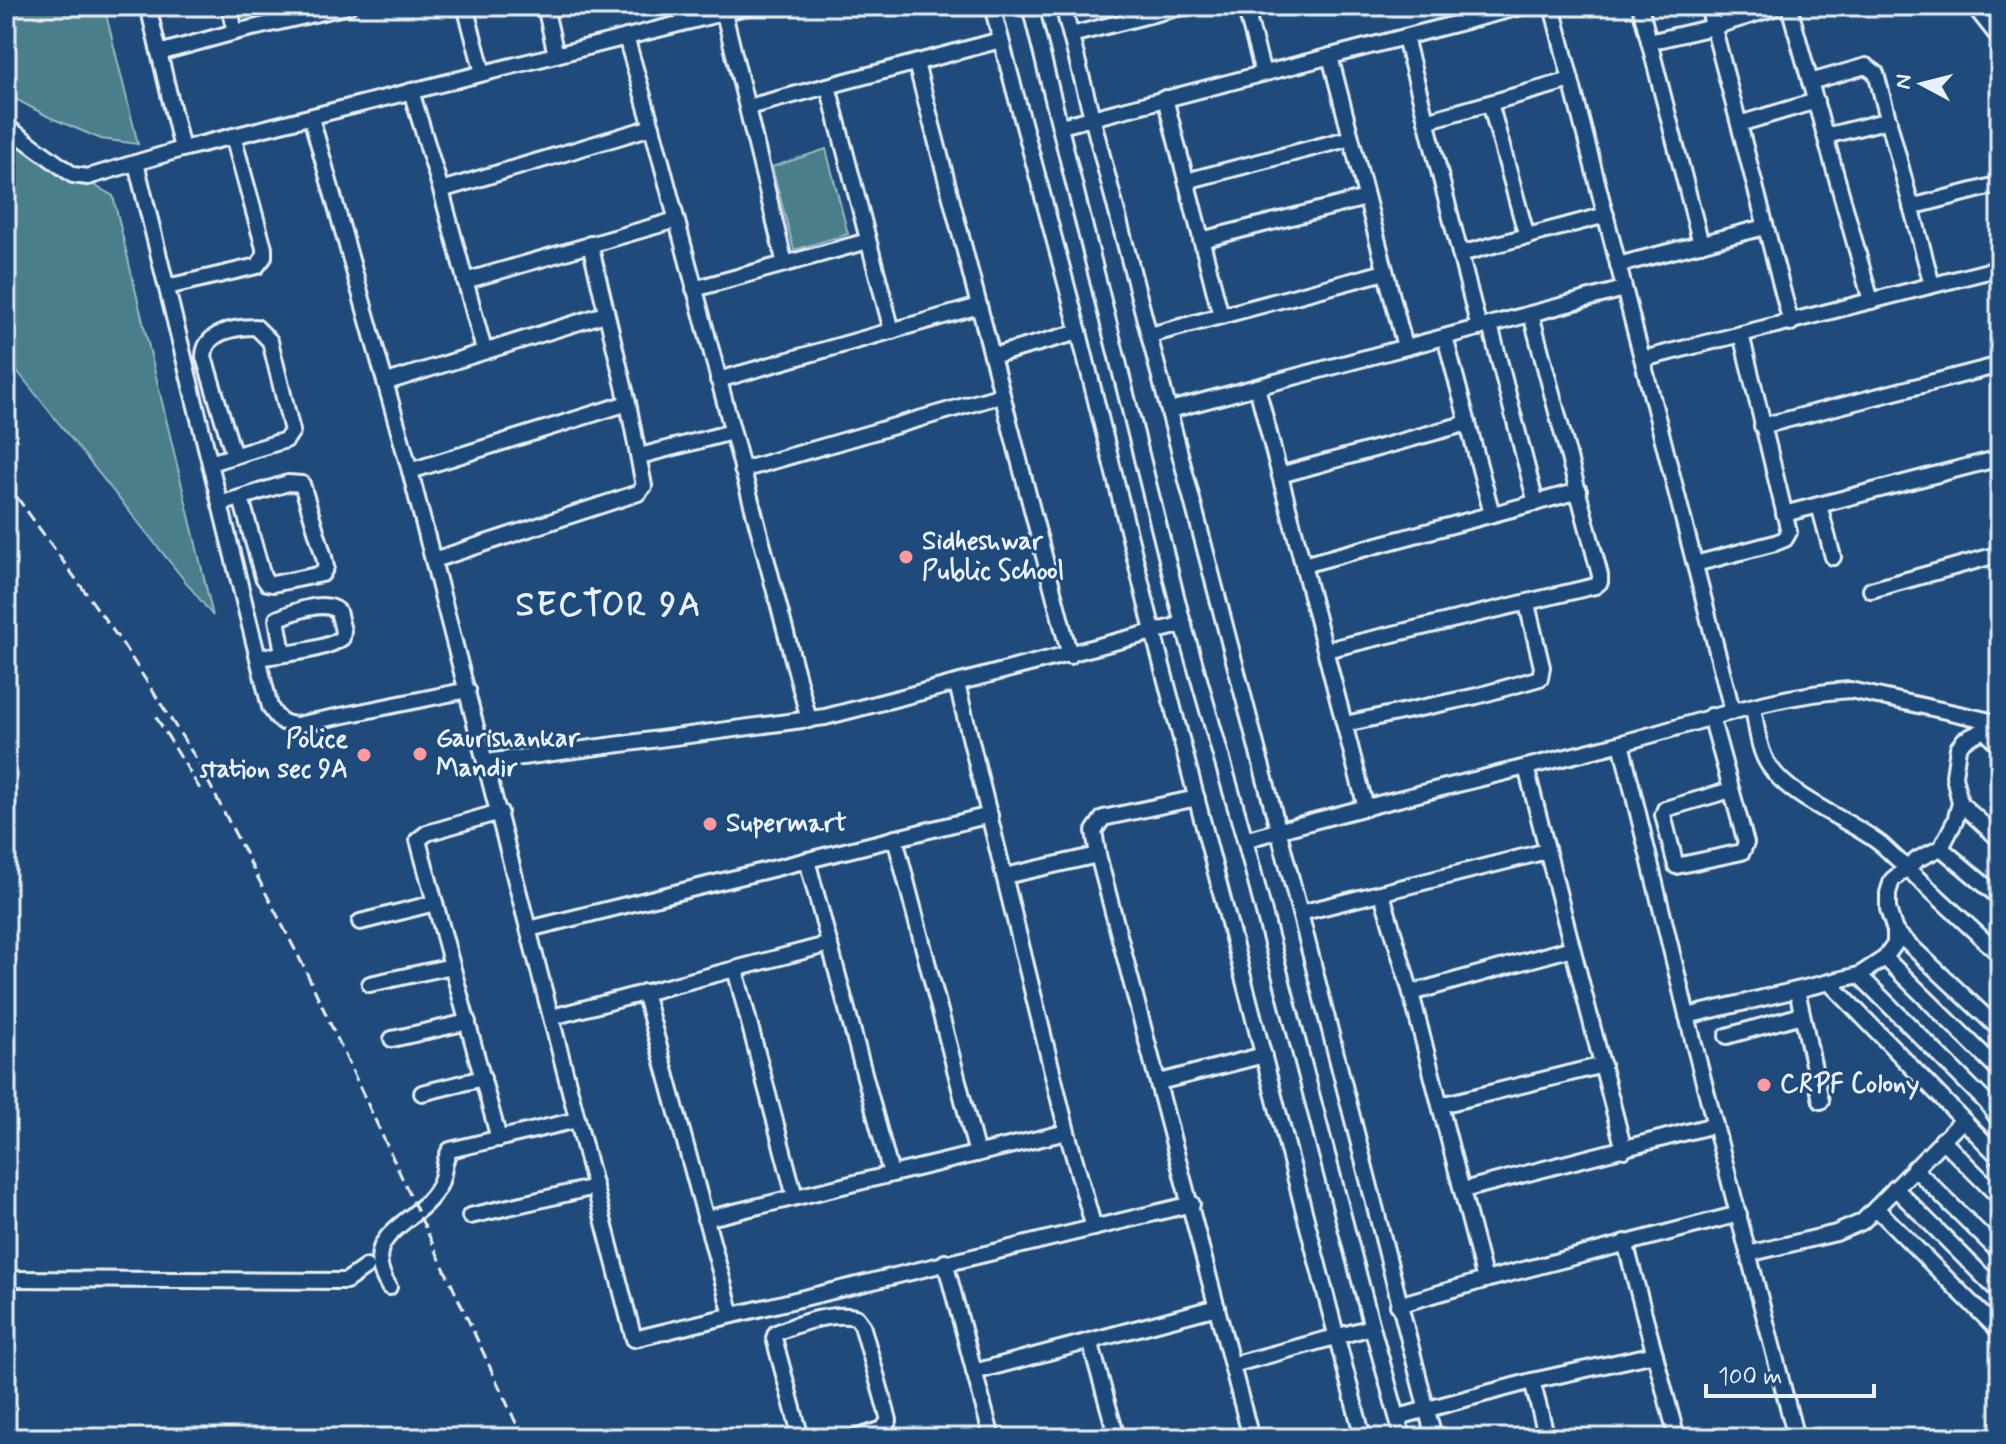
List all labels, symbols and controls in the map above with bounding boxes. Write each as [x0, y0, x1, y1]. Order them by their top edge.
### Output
north arrow [1882, 44, 1962, 124]
text: N [1889, 73, 1919, 91]
place label: Sidheshwar Public School [922, 525, 1064, 589]
marker: Sidheshwar Public School [897, 548, 915, 566]
district label: SECTOR 9A [516, 583, 702, 628]
place label: Gaurishankar Mandir [436, 722, 581, 786]
place label: Police station sec 9A [199, 723, 348, 787]
marker: Gaurishankar Mandir [411, 745, 429, 763]
marker: Police station sec 9A [355, 746, 373, 764]
place label: Supermart [726, 807, 847, 841]
marker: Supermart [701, 815, 719, 833]
place label: CRPF Colony [1780, 1068, 1919, 1102]
marker: CRPF Colony [1755, 1076, 1773, 1094]
scale bar [1706, 1348, 1874, 1398]
text: 100 m [1718, 1362, 1782, 1393]

